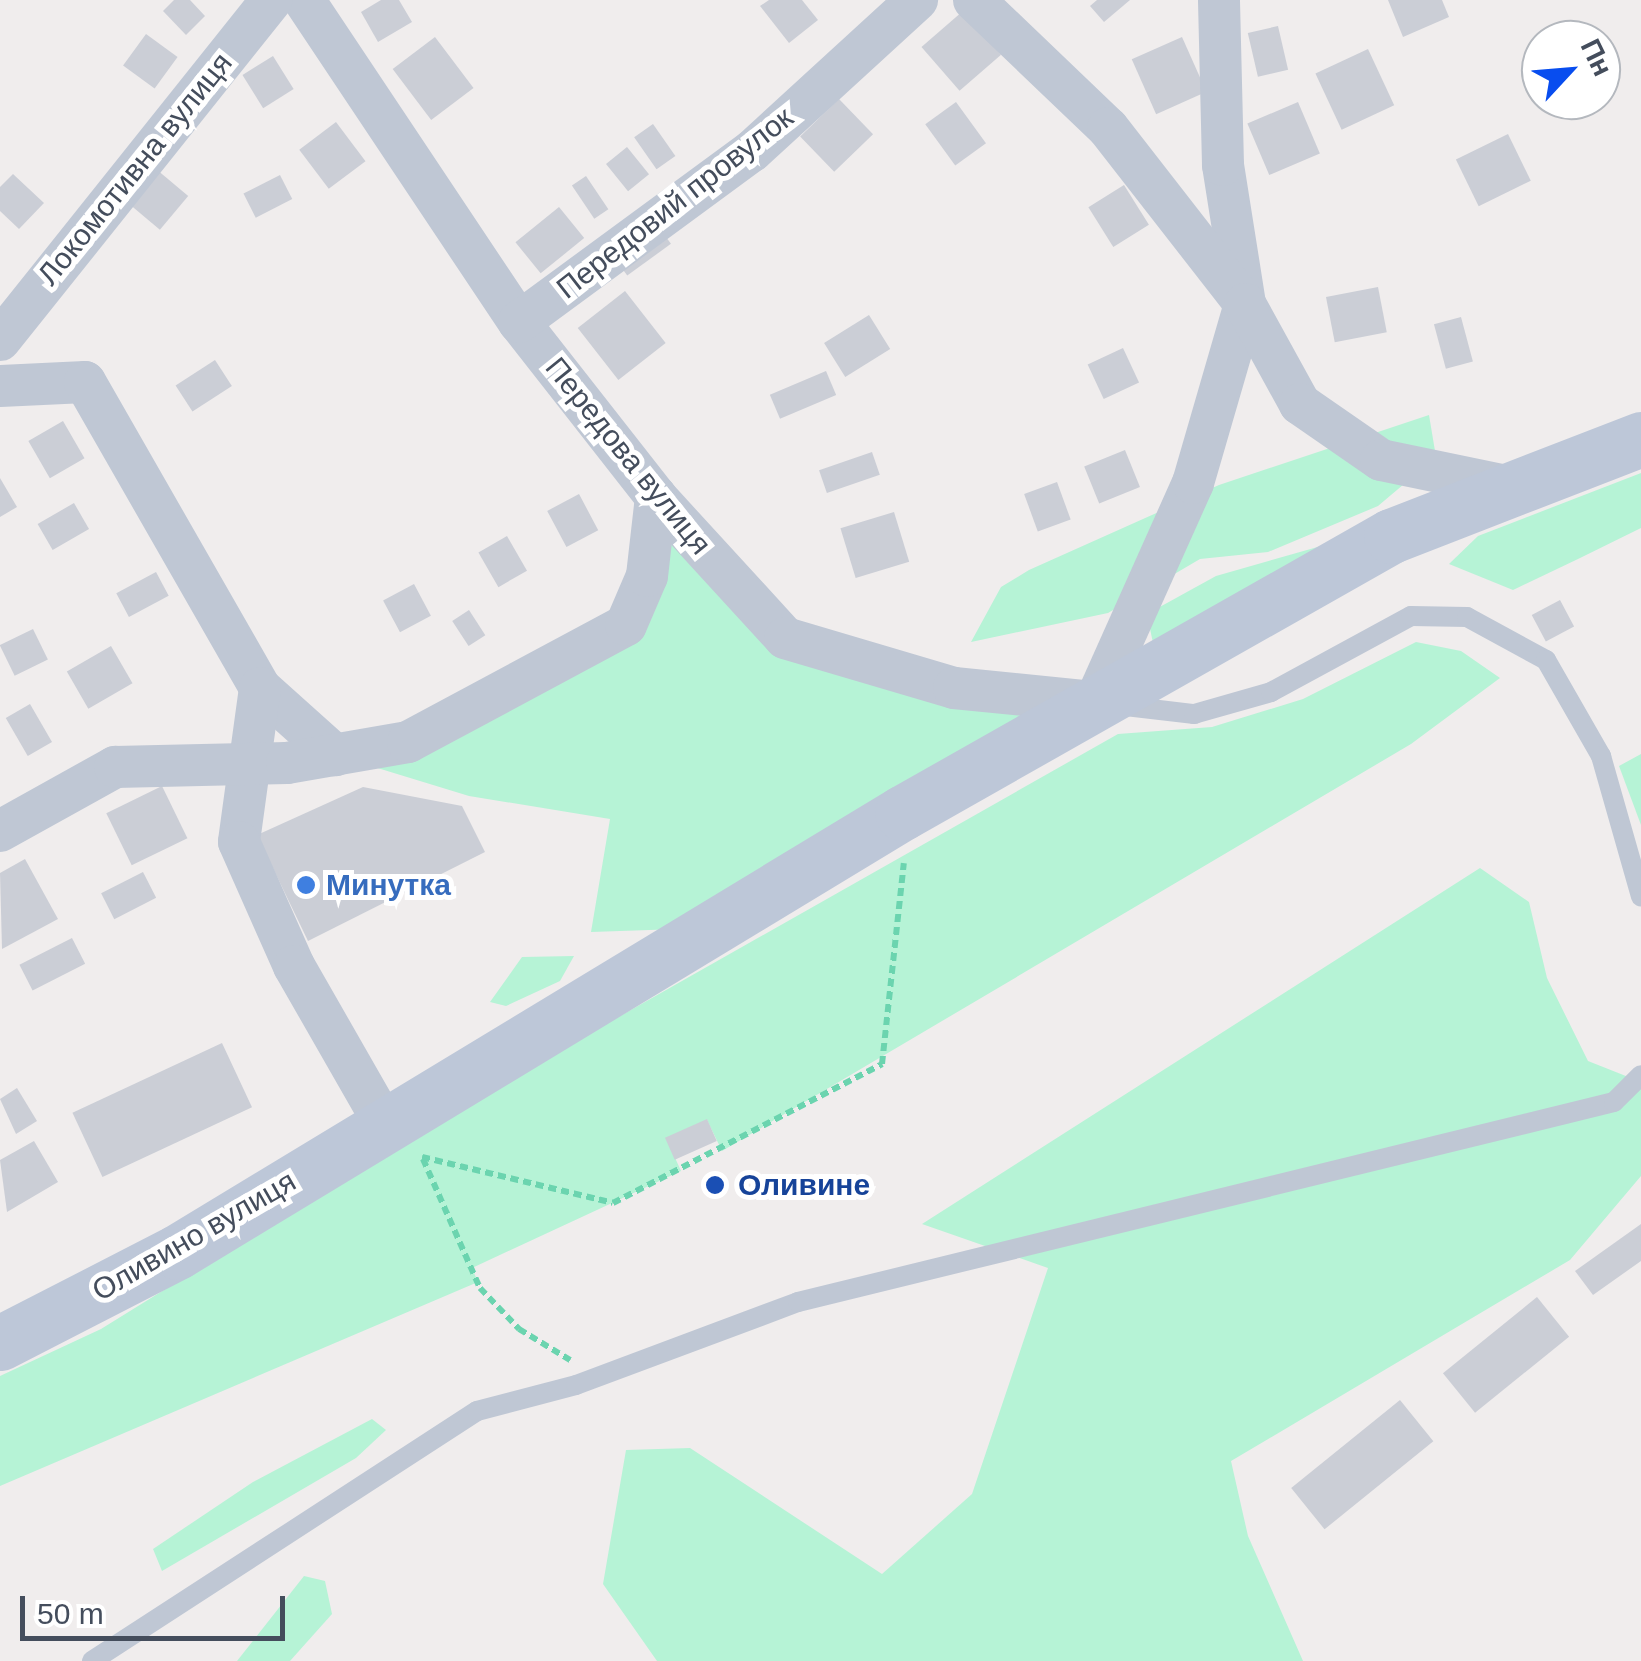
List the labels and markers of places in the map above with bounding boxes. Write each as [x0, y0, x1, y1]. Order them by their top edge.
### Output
place label: Минутка [326, 867, 451, 903]
marker: Минутка [295, 874, 317, 896]
place label: Оливине [738, 1167, 870, 1203]
marker: Оливине [702, 1172, 728, 1198]

